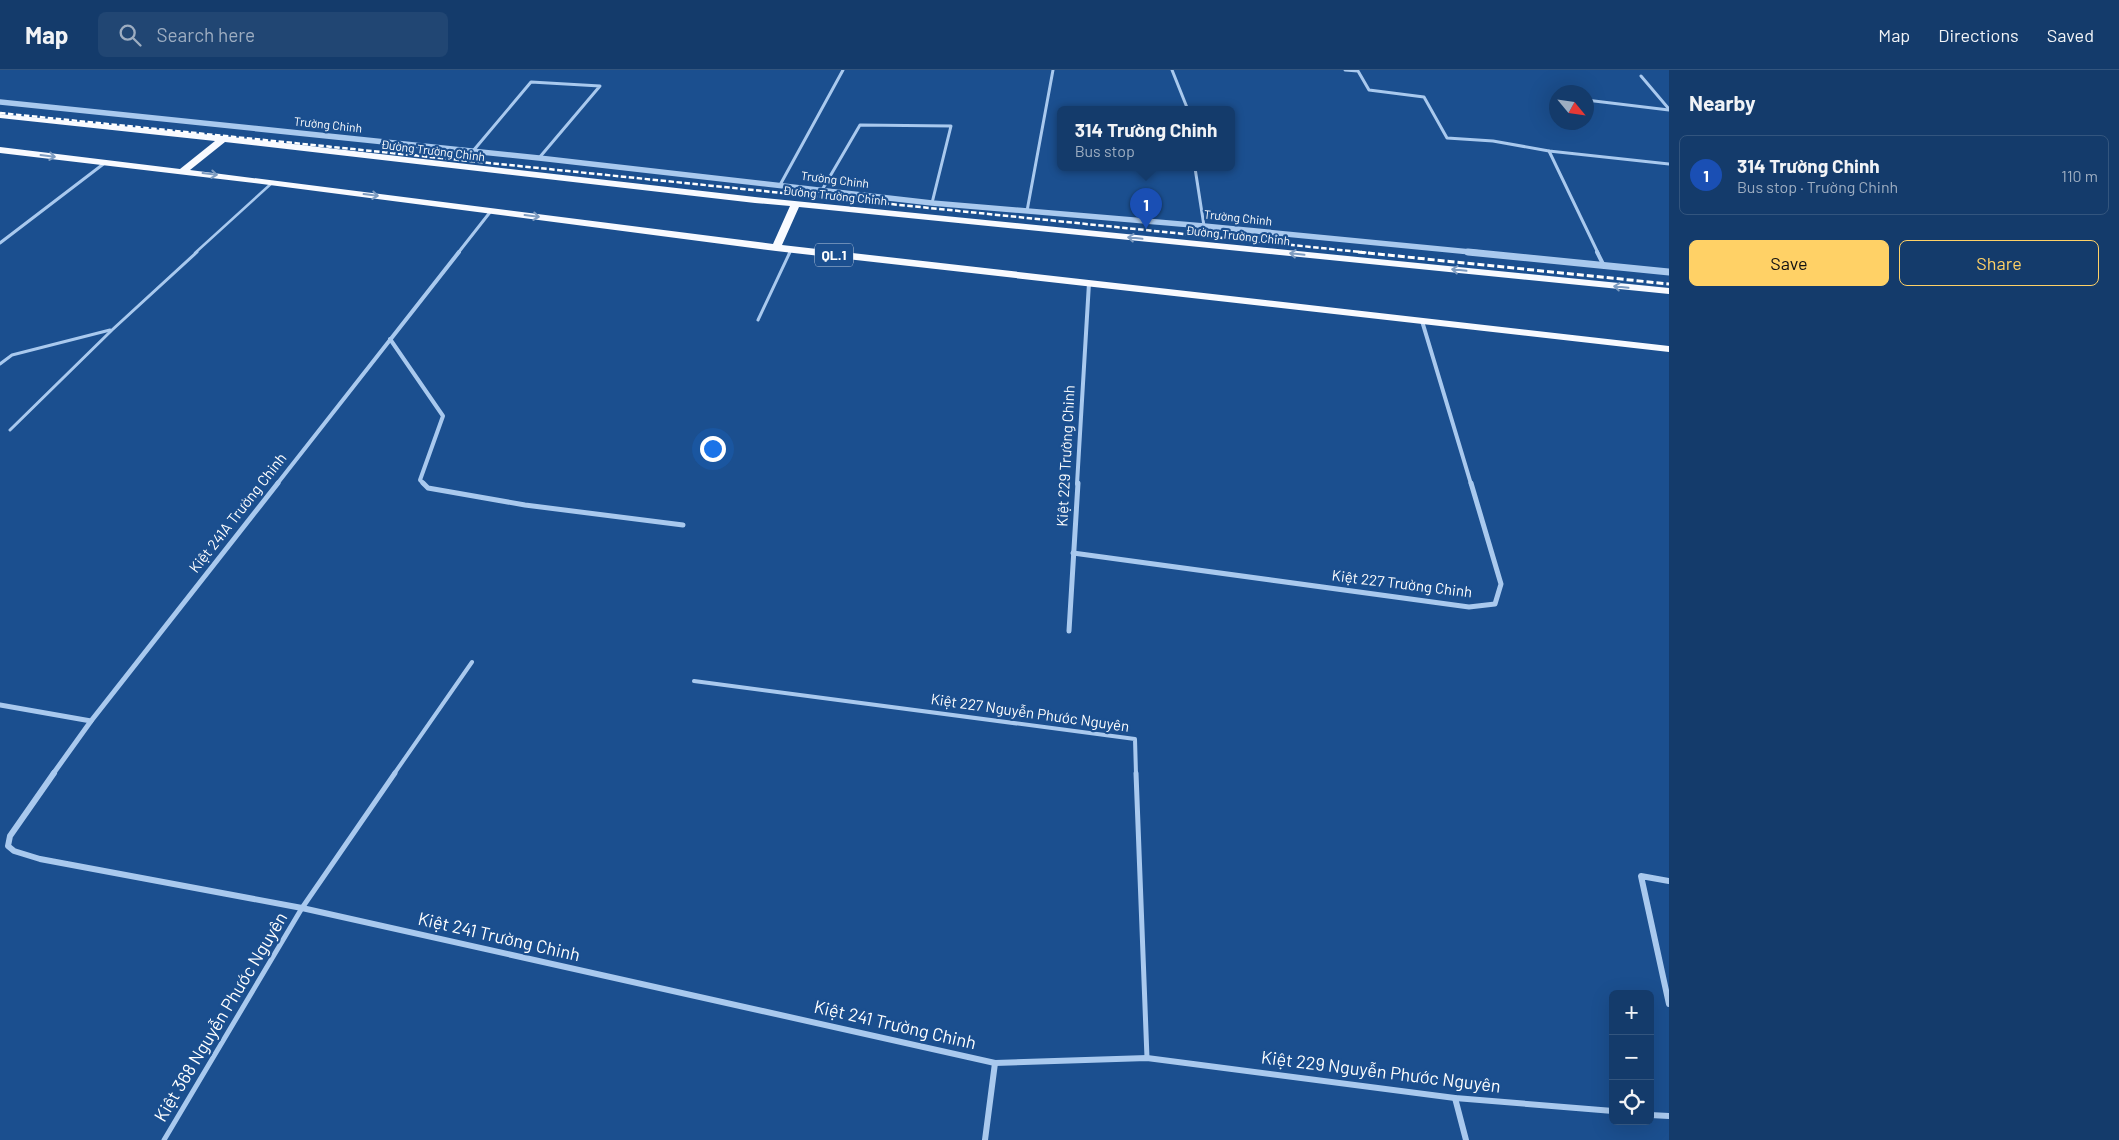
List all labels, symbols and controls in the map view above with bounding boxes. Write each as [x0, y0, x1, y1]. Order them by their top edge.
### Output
search box [98, 12, 448, 57]
text: Map [25, 20, 68, 49]
icon: search [116, 21, 144, 49]
text: Search here [156, 23, 255, 46]
text: Map [1878, 24, 1910, 46]
text: Directions [1938, 24, 2019, 46]
text: Saved [2047, 24, 2094, 46]
north arrow [1549, 85, 1594, 130]
text: Nearby [1689, 90, 1755, 115]
popup [1057, 106, 1235, 171]
street label: Trường Chinh [293, 113, 363, 135]
text: 314 Trường Chinh [1075, 118, 1217, 141]
street label: Đường Trường Chinh [380, 137, 486, 163]
text: Bus stop [1075, 141, 1135, 160]
one-way arrow [40, 151, 56, 161]
text: 314 Trường Chinh [1737, 154, 1880, 177]
text: 1 [1703, 166, 1709, 185]
text: 110 m [2061, 166, 2098, 185]
street label: Trường Chinh [800, 168, 870, 190]
one-way arrow [202, 169, 218, 179]
text: Bus stop · Trường Chinh [1737, 177, 1898, 196]
street label: Đường Trường Chinh [782, 183, 888, 207]
pin: 1 [1130, 188, 1162, 229]
one-way arrow [363, 190, 379, 200]
street label: Trường Chinh [1203, 206, 1273, 228]
one-way arrow [524, 211, 540, 221]
street label: Đường Trường Chinh [1185, 223, 1291, 247]
one-way arrow [1128, 234, 1144, 243]
button: Save [1689, 240, 1889, 286]
button: Share [1899, 240, 2099, 286]
road number: QL.1 [815, 244, 853, 266]
one-way arrow [1289, 250, 1305, 259]
one-way arrow [1451, 266, 1467, 275]
one-way arrow [1613, 282, 1629, 291]
street label: Kiệt 229 Trường Chinh [1052, 385, 1078, 527]
your location [700, 436, 726, 462]
street label: Kiệt 241A Trường Chinh [185, 449, 290, 576]
street label: Kiệt 227 Trường Chinh [1331, 565, 1473, 601]
street label: Kiệt 227 Nguyễn Phước Nguyên [930, 689, 1131, 735]
street label: Kiệt 241 Trường Chinh [416, 907, 582, 965]
street label: Kiệt 368 Nguyễn Phước Nguyên [149, 908, 291, 1125]
map controls [1609, 990, 1654, 1125]
button: + [1609, 990, 1654, 1035]
street label: Kiệt 241 Trường Chinh [812, 995, 978, 1053]
button: − [1609, 1035, 1654, 1080]
street label: Kiệt 229 Nguyễn Phước Nguyên [1260, 1045, 1502, 1097]
button: locate [1609, 1080, 1654, 1125]

